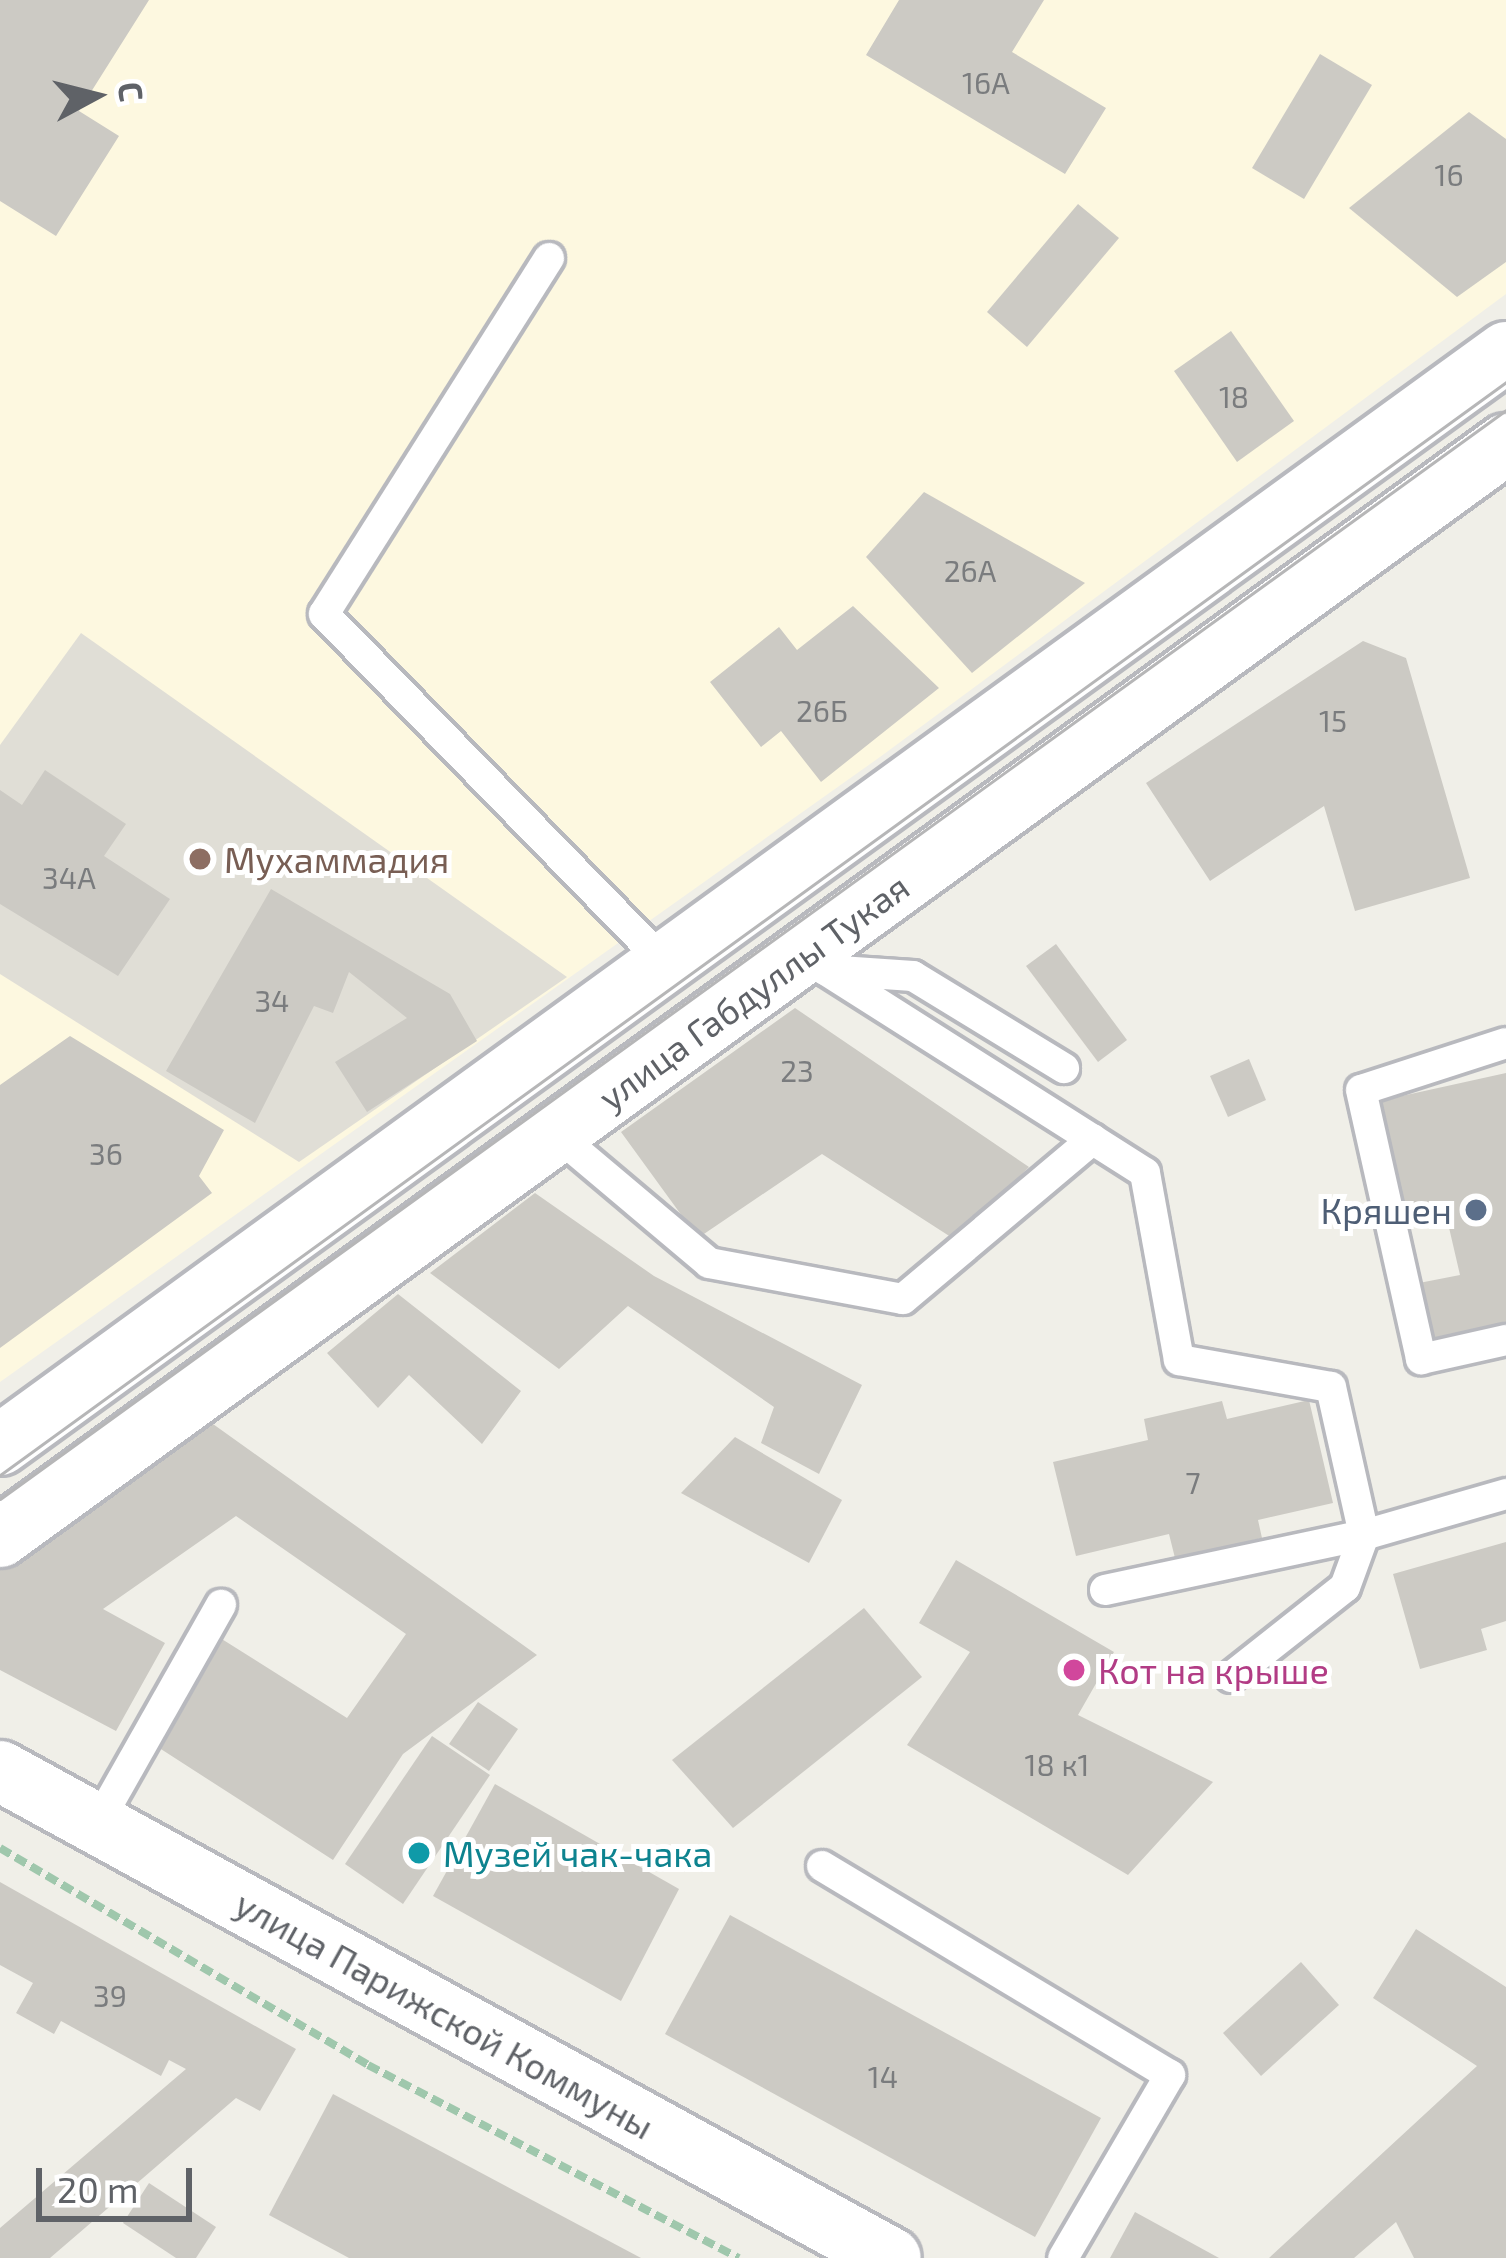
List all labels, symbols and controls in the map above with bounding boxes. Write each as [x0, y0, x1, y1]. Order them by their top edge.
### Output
north arrow [36, 36, 156, 156]
house number: 16А [962, 64, 1010, 100]
text: С [111, 80, 153, 104]
house number: 16 [1434, 156, 1464, 192]
house number: 18 [1219, 378, 1249, 414]
house number: 26А [944, 552, 996, 588]
house number: 26Б [796, 692, 848, 728]
house number: 15 [1319, 702, 1347, 738]
place label: Мухаммадия [224, 837, 449, 881]
marker: Мухаммадия [187, 846, 213, 872]
house number: 34А [42, 859, 96, 895]
street label: улица Габдуллы Тукая [589, 864, 917, 1118]
house number: 34 [254, 982, 290, 1018]
house number: 23 [780, 1052, 814, 1088]
house number: 36 [89, 1135, 123, 1171]
place label: Кряшен [1320, 1188, 1452, 1232]
marker: Кряшен [1463, 1197, 1489, 1223]
house number: 7 [1185, 1464, 1201, 1500]
place label: Кот на крыше [1098, 1648, 1329, 1692]
marker: Кот на крыше [1061, 1657, 1087, 1683]
house number: 18 к1 [1025, 1746, 1089, 1782]
place label: Музей чак-чака [443, 1831, 712, 1875]
marker: Музей чак-чака [406, 1840, 432, 1866]
street label: улица Парижской Коммуны [228, 1881, 662, 2147]
house number: 39 [93, 1977, 127, 2013]
house number: 14 [868, 2058, 898, 2094]
scale bar [42, 2144, 198, 2218]
text: 20 m [57, 2167, 139, 2210]

